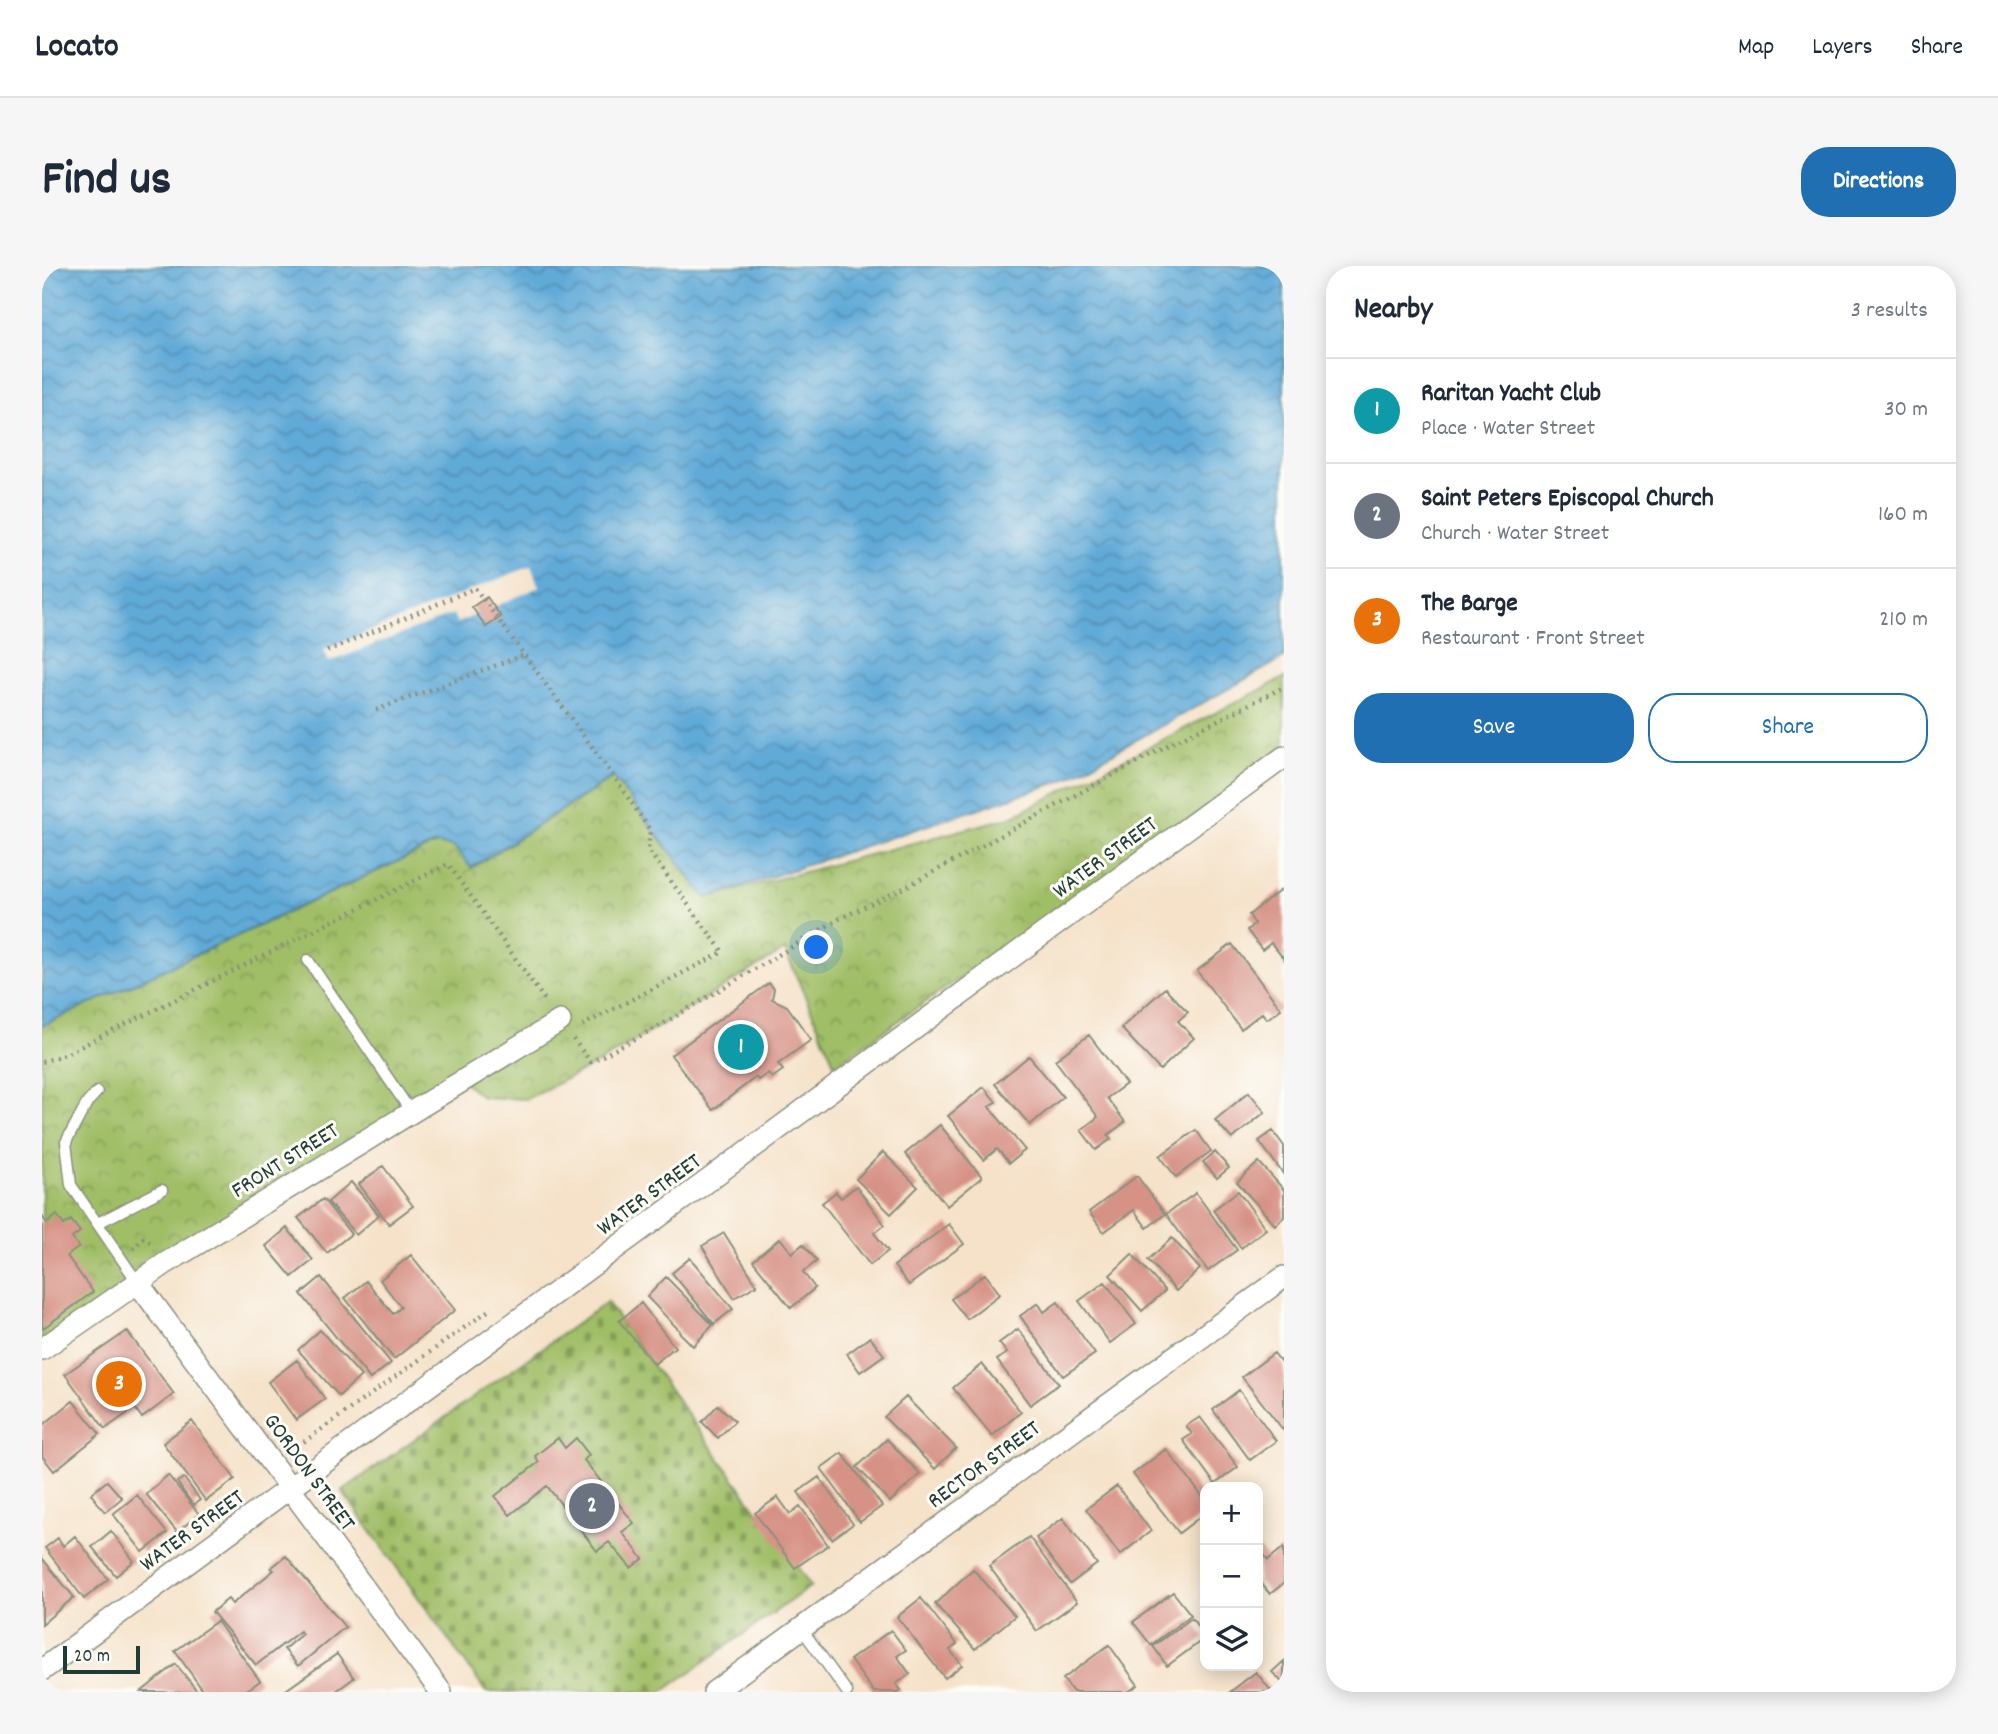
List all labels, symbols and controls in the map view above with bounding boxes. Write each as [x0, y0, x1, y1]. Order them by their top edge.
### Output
text: Locato [35, 25, 119, 72]
text: Map [1738, 31, 1774, 65]
text: Layers [1812, 31, 1873, 65]
text: Share [1911, 31, 1963, 65]
text: Find us [42, 147, 171, 217]
button: Directions [1801, 147, 1956, 217]
text: Nearby [1354, 290, 1432, 333]
text: 3 results [1851, 295, 1928, 328]
text: Raritan Yacht Club [1421, 376, 1601, 413]
text: 1 [1374, 394, 1380, 427]
text: 30 m [1884, 394, 1928, 427]
text: Place · Water Street [1421, 413, 1595, 446]
text: Saint Peters Episcopal Church [1421, 481, 1714, 518]
text: 2 [1372, 499, 1382, 532]
text: 160 m [1878, 499, 1928, 532]
text: Church · Water Street [1421, 518, 1609, 551]
text: The Barge [1421, 586, 1518, 623]
text: 3 [1372, 604, 1382, 637]
text: 210 m [1879, 604, 1928, 637]
text: Restaurant · Front Street [1421, 623, 1645, 656]
button: Save [1354, 693, 1634, 763]
button: Share [1648, 693, 1928, 763]
street label: WATER STREET [1047, 809, 1165, 908]
your location [799, 930, 833, 964]
pin: 1 [718, 1021, 764, 1073]
street label: FRONT STREET [226, 1116, 346, 1208]
street label: WATER STREET [591, 1146, 709, 1245]
pin: 3 [96, 1358, 142, 1410]
street label: GORDON STREET [254, 1407, 362, 1539]
street label: RECTOR STREET [922, 1414, 1048, 1518]
pin: 2 [569, 1480, 615, 1532]
street label: WATER STREET [134, 1482, 252, 1581]
map controls [1200, 1482, 1263, 1671]
button: + [1200, 1482, 1263, 1545]
button: − [1200, 1545, 1263, 1608]
button: layers [1200, 1608, 1263, 1671]
scale bar [63, 1643, 140, 1675]
text: 20 m [74, 1644, 110, 1671]

